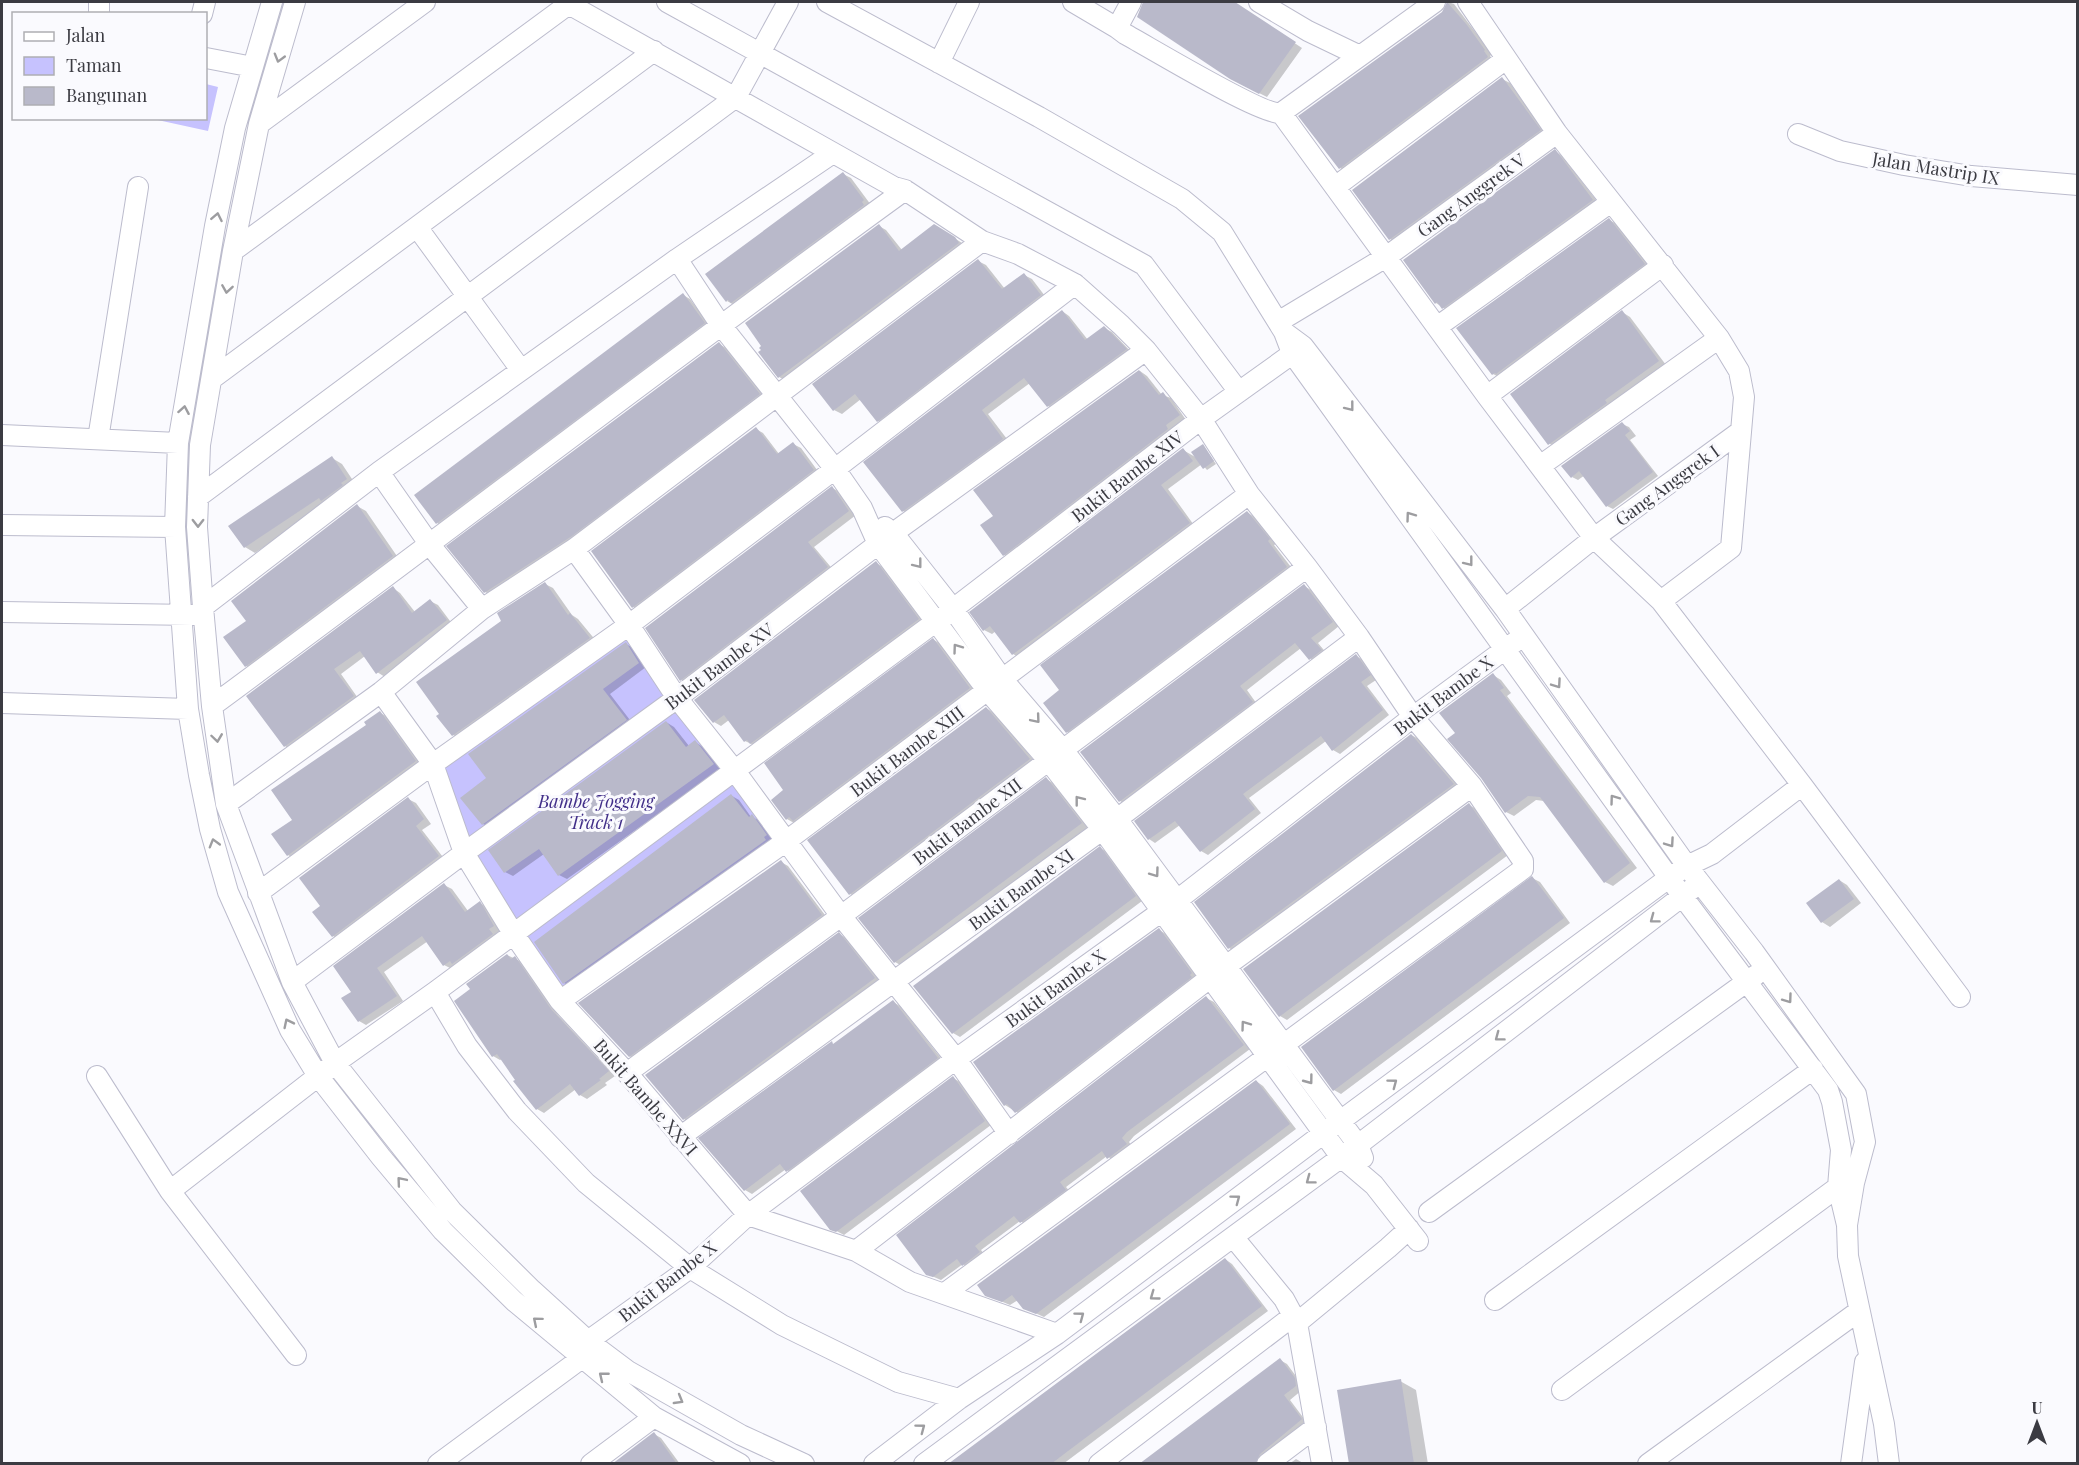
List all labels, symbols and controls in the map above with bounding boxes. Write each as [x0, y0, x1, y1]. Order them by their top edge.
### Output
legend [12, 12, 207, 120]
text: Jalan [65, 23, 106, 47]
one-way arrow [274, 52, 286, 63]
text: Taman [66, 53, 122, 77]
text: Bangunan [66, 83, 147, 107]
street label: Jalan Mastrip IX [1870, 146, 2002, 190]
street label: Gang Anggrek V [1412, 147, 1530, 242]
one-way arrow [210, 213, 223, 223]
one-way arrow [221, 283, 234, 293]
one-way arrow [1343, 400, 1354, 411]
one-way arrow [177, 405, 190, 415]
street label: Bukit Bambe XIV [1066, 424, 1188, 527]
street label: Gang Anggrek I [1610, 439, 1724, 531]
one-way arrow [1406, 512, 1417, 523]
one-way arrow [192, 519, 204, 528]
one-way arrow [1462, 555, 1473, 566]
one-way arrow [910, 557, 921, 568]
street label: Bukit Bambe XV [660, 617, 779, 715]
one-way arrow [953, 644, 964, 655]
street label: Bukit Bambe X [1388, 649, 1498, 740]
one-way arrow [1550, 677, 1561, 688]
street label: Bukit Bambe XIII [845, 700, 969, 802]
one-way arrow [1029, 712, 1040, 723]
one-way arrow [210, 734, 222, 743]
street label: Bukit Bambe XII [908, 772, 1026, 870]
park label: Bambe Jogging Track 1 [537, 789, 656, 834]
one-way arrow [1610, 795, 1621, 806]
one-way arrow [1076, 796, 1087, 807]
one-way arrow [1663, 836, 1674, 847]
one-way arrow [209, 838, 221, 849]
street label: Bukit Bambe XI [964, 843, 1078, 935]
one-way arrow [1148, 866, 1159, 877]
one-way arrow [1650, 911, 1661, 922]
street label: Bukit Bambe X [1000, 943, 1110, 1033]
one-way arrow [1781, 993, 1792, 1004]
one-way arrow [283, 1019, 295, 1030]
one-way arrow [1241, 1020, 1252, 1031]
one-way arrow [1495, 1030, 1506, 1041]
street label: Bukit Bambe XXVI [589, 1034, 703, 1160]
one-way arrow [1301, 1074, 1312, 1085]
one-way arrow [1386, 1079, 1397, 1090]
one-way arrow [1306, 1173, 1317, 1184]
one-way arrow [397, 1177, 408, 1188]
one-way arrow [1230, 1195, 1241, 1206]
street label: Bukit Bambe X [613, 1235, 722, 1327]
one-way arrow [1149, 1289, 1160, 1300]
one-way arrow [1074, 1313, 1085, 1324]
one-way arrow [533, 1317, 544, 1328]
one-way arrow [599, 1372, 610, 1383]
one-way arrow [673, 1393, 683, 1404]
north arrow [2007, 1393, 2067, 1453]
text: U [2031, 1397, 2043, 1418]
one-way arrow [914, 1424, 925, 1435]

